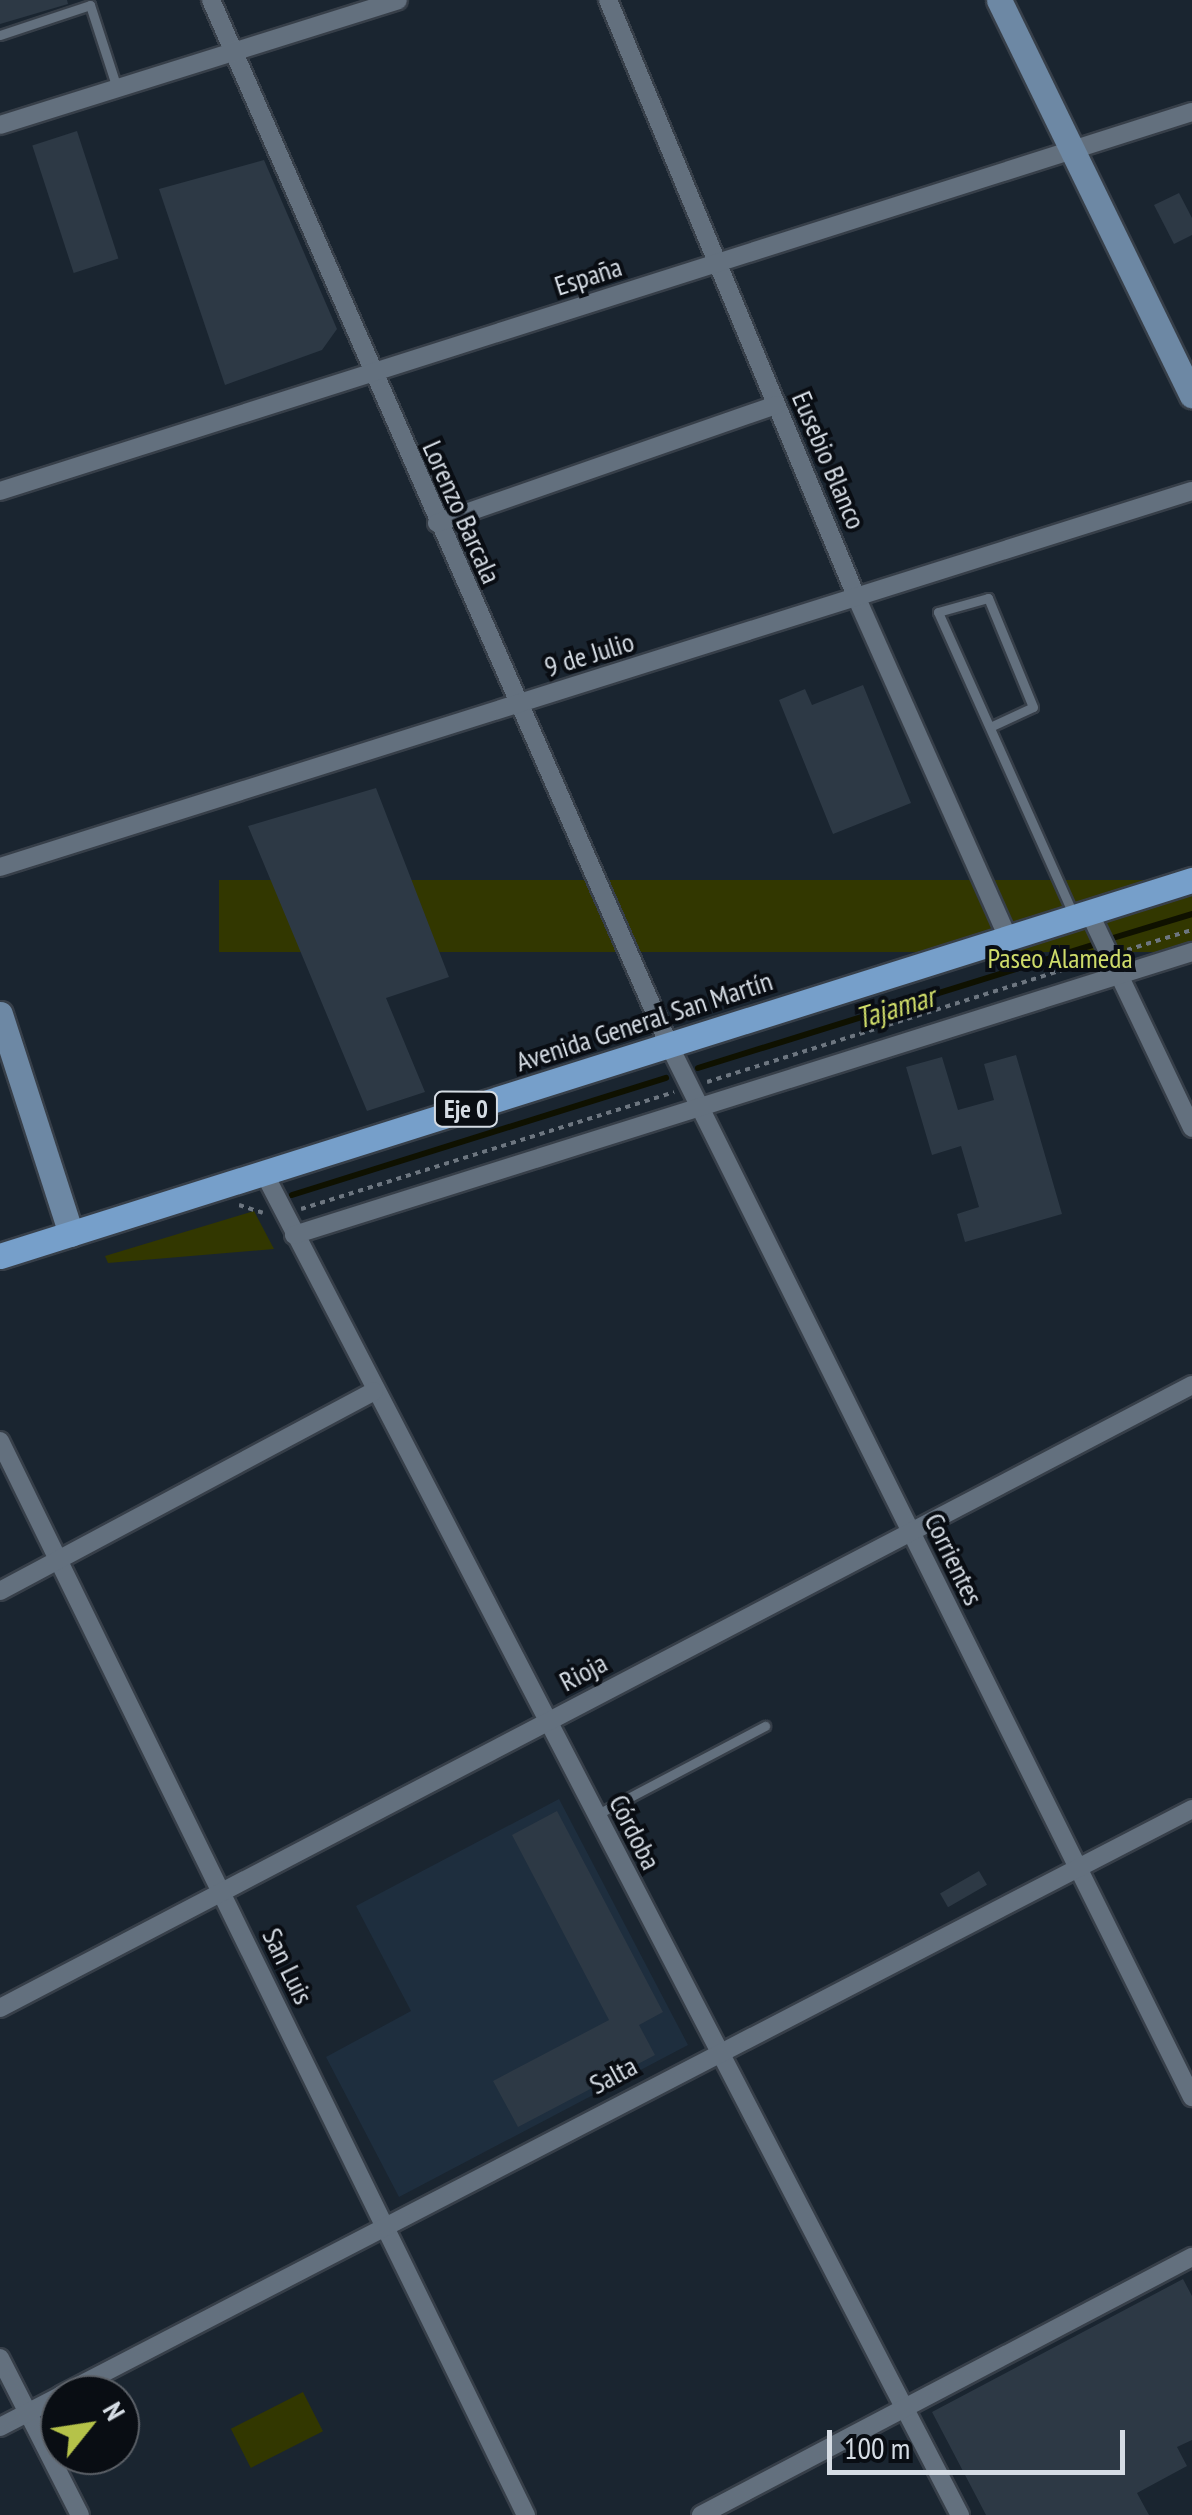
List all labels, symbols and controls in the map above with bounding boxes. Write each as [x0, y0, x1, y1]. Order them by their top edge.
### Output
street label: España [550, 249, 626, 303]
street label: Eusebio Blanco [785, 386, 873, 534]
street label: Lorenzo Barcala [416, 435, 508, 589]
street label: 9 de Julio [540, 625, 638, 683]
park label: Paseo Alameda [987, 941, 1133, 975]
street label: Avenida General San Martín [511, 964, 777, 1078]
water label: Tajamar [851, 978, 939, 1036]
road number: Eje 0 [434, 1089, 498, 1129]
street label: Corrientes [917, 1508, 991, 1610]
street label: Rioja [554, 1646, 612, 1698]
street label: Córdoba [602, 1789, 668, 1875]
street label: San Luis [255, 1923, 321, 2009]
street label: Salta [584, 2049, 642, 2101]
north arrow [40, 2375, 140, 2475]
text: N [95, 2395, 134, 2427]
scale bar [832, 2410, 1130, 2472]
text: 100 m [844, 2428, 910, 2467]

